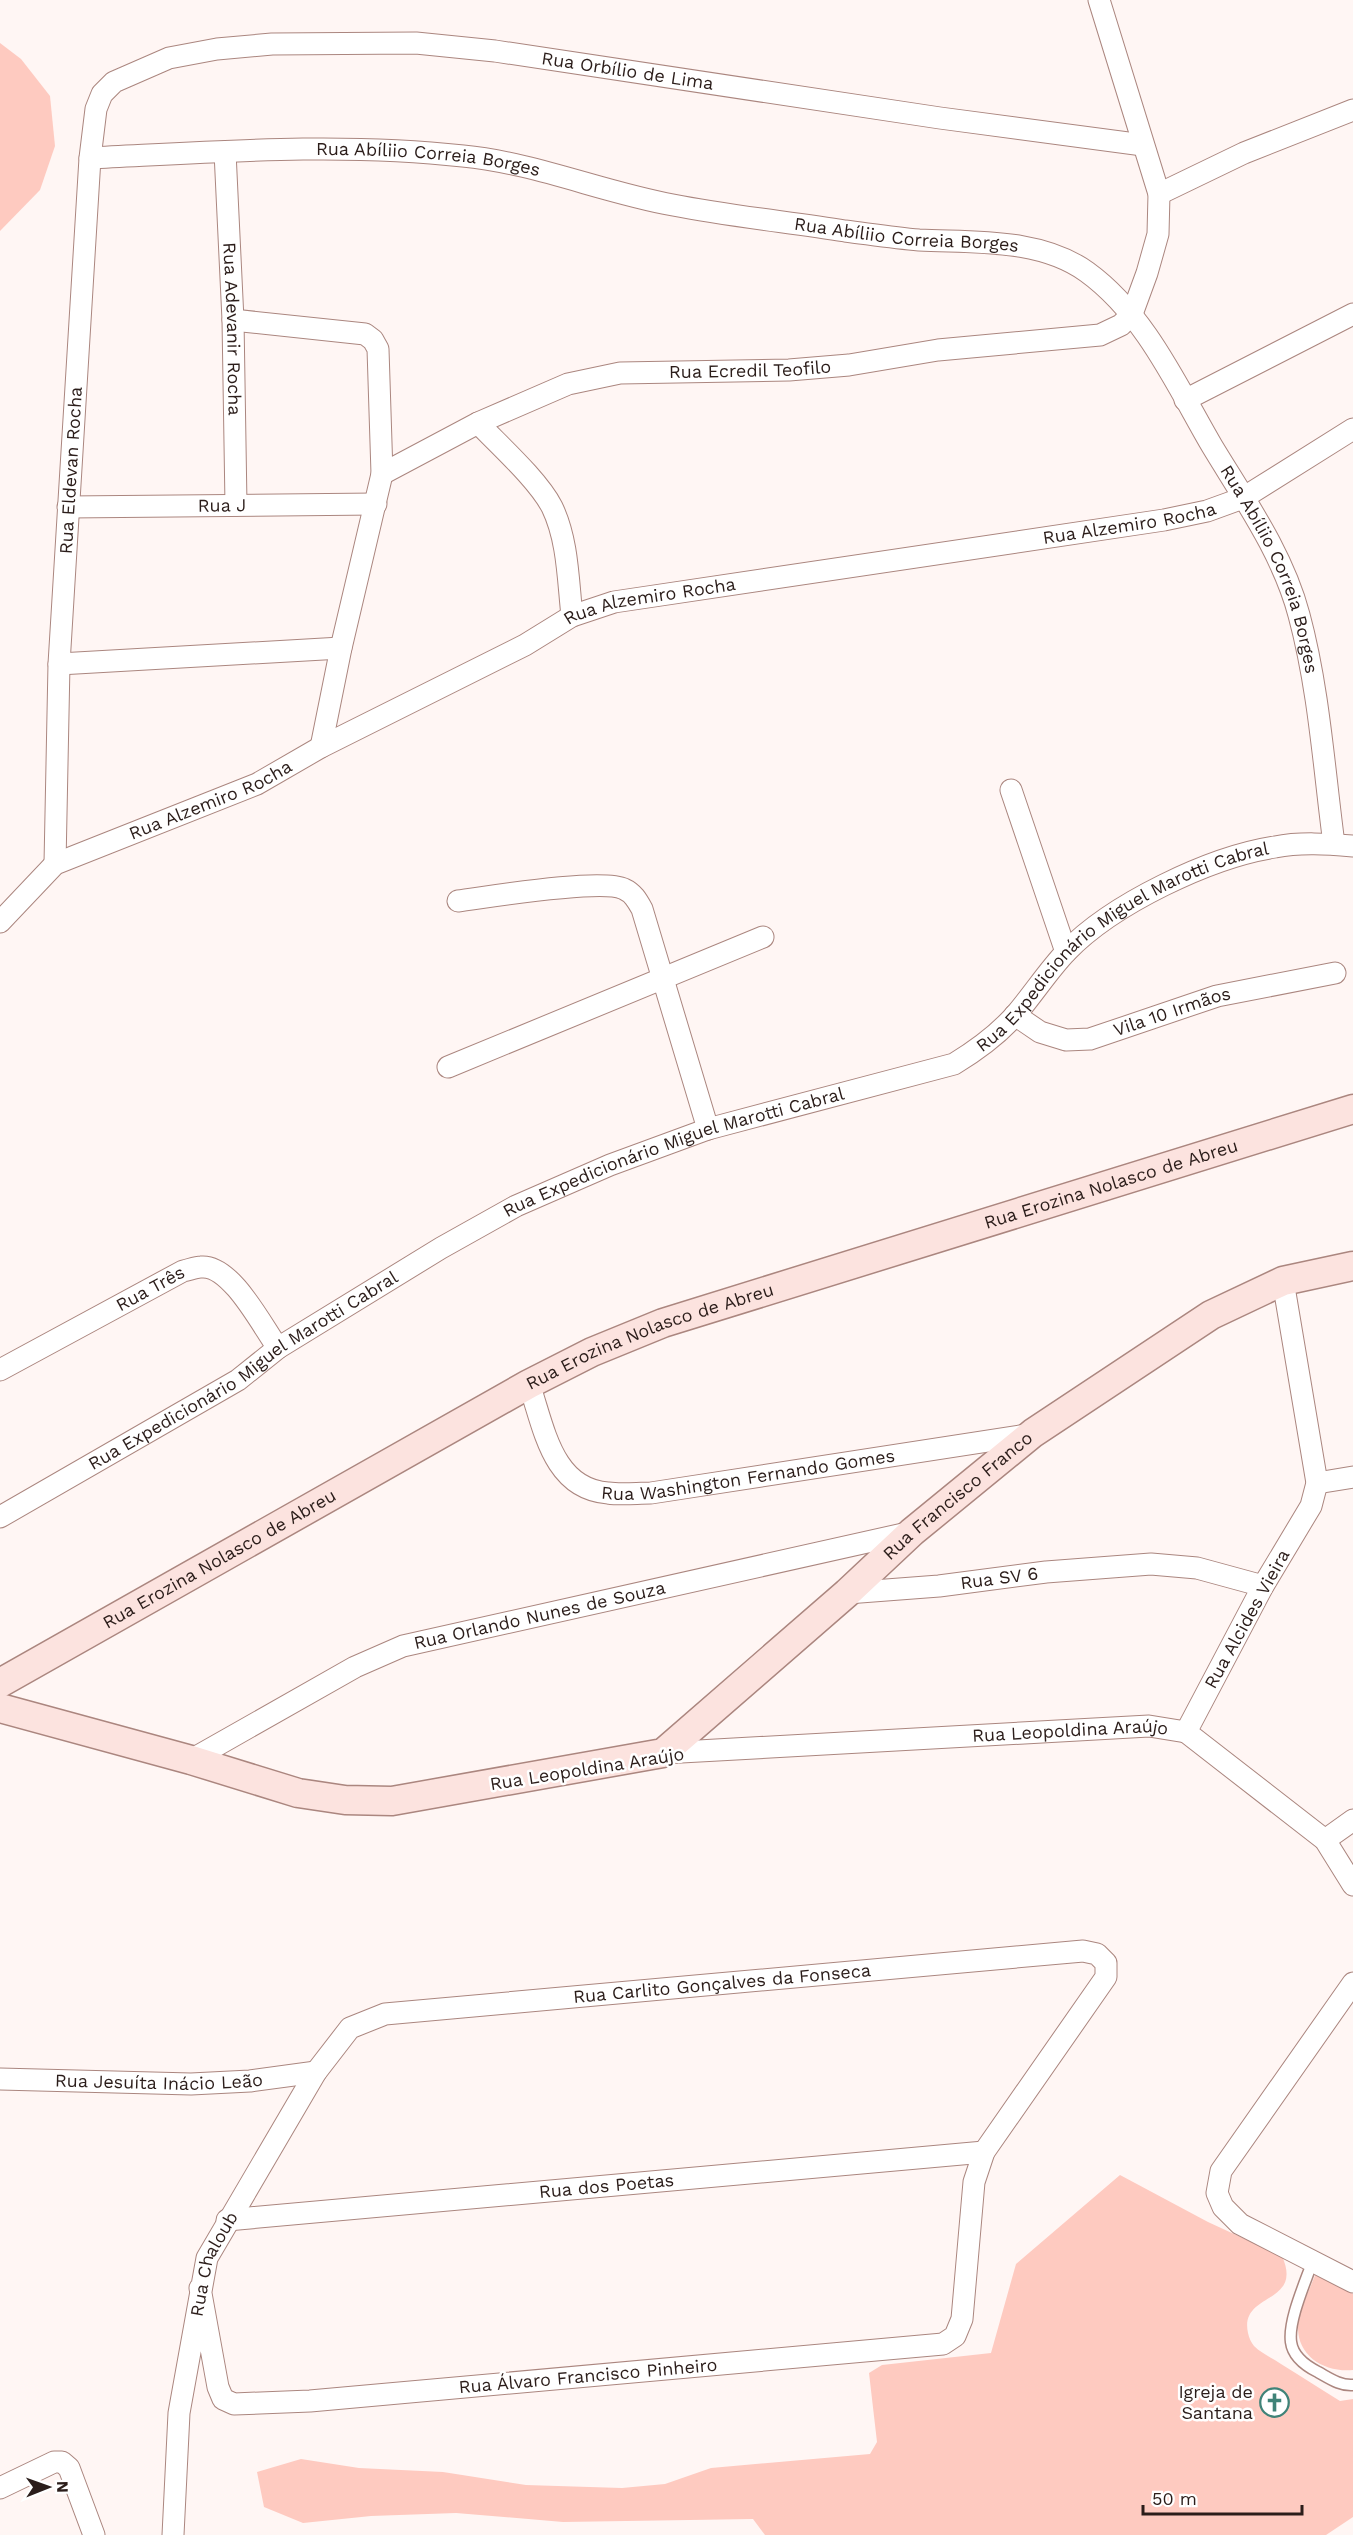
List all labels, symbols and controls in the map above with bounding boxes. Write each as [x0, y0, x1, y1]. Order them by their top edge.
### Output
street label: Rua Orbílio de Lima [540, 47, 715, 94]
street label: Rua Abíliio Correia Borges [316, 138, 543, 180]
street label: Rua Abíliio Correia Borges [793, 213, 1020, 256]
street label: Rua Adevanir Rocha [219, 242, 246, 416]
street label: Rua Ecredil Teofilo [669, 356, 832, 382]
street label: Rua Eldevan Rocha [55, 386, 86, 555]
street label: Rua Abíliio Correia Borges [1216, 461, 1323, 675]
street label: Rua J [198, 494, 246, 516]
street label: Rua Alzemiro Rocha [1041, 498, 1219, 548]
street label: Rua Alzemiro Rocha [559, 573, 737, 629]
street label: Rua Alzemiro Rocha [126, 755, 295, 844]
street label: Rua Expedicionário Miguel Marotti Cabral [972, 837, 1271, 1056]
street label: Vila 10 Irmãos [1111, 983, 1232, 1040]
street label: Rua Expedicionário Miguel Marotti Cabral [499, 1082, 847, 1221]
street label: Rua Erozina Nolasco de Abreu [981, 1134, 1240, 1233]
street label: Rua Três [112, 1261, 188, 1315]
street label: Rua Expedicionário Miguel Marotti Cabral [84, 1266, 402, 1474]
street label: Rua Erozina Nolasco de Abreu [522, 1278, 776, 1394]
street label: Rua Francisco Franco [878, 1427, 1036, 1564]
street label: Rua Washington Fernando Gomes [600, 1444, 896, 1504]
street label: Rua Erozina Nolasco de Abreu [99, 1484, 339, 1633]
street label: Rua Alcides Vieira [1200, 1545, 1294, 1692]
street label: Rua SV 6 [959, 1562, 1039, 1593]
street label: Rua Orlando Nunes de Souza [412, 1577, 667, 1653]
street label: Rua Leopoldina Araújo [972, 1715, 1170, 1746]
street label: Rua Leopoldina Araújo [488, 1743, 686, 1794]
street label: Rua Carlito Gonçalves da Fonseca [572, 1959, 872, 2007]
street label: Rua Jesuíta Inácio Leão [55, 2068, 264, 2094]
street label: Rua dos Poetas [538, 2169, 675, 2202]
street label: Rua Chaloub [186, 2208, 242, 2318]
street label: Rua Álvaro Francisco Pinheiro [458, 2354, 718, 2397]
place label: Igreja de Santana [1178, 2381, 1253, 2423]
church icon: Igreja de Santana [1258, 2386, 1290, 2418]
north arrow [18, 2457, 78, 2517]
scale bar [1143, 2478, 1302, 2516]
text: N [53, 2481, 72, 2493]
text: 50 m [1152, 2488, 1197, 2509]

